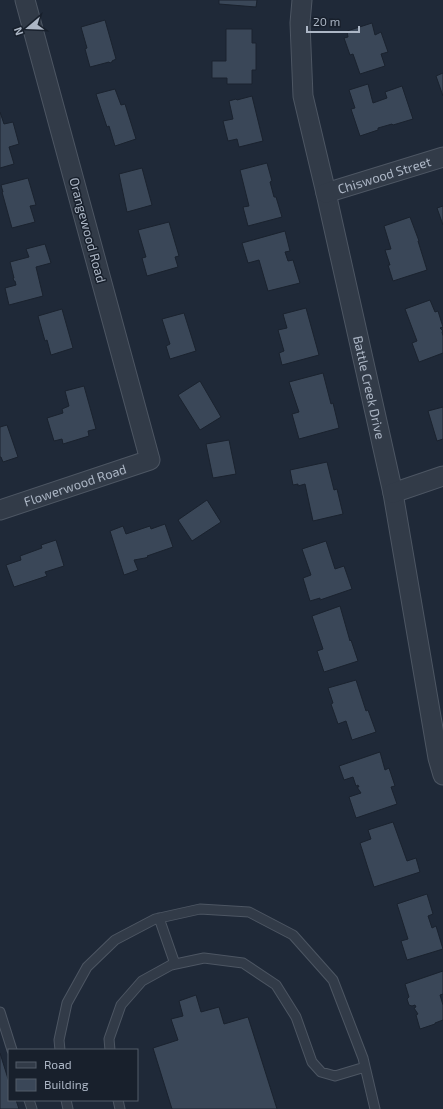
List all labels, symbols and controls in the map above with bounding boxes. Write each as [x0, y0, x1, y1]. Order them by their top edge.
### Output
north arrow [8, 8, 48, 48]
scale bar [307, 8, 359, 34]
text: 20 m [313, 14, 340, 28]
text: N [11, 25, 26, 37]
street label: Chiswood Street [336, 153, 433, 197]
street label: Orangewood Road [66, 176, 110, 284]
street label: Battle Creek Drive [350, 334, 389, 441]
street label: Flowerwood Road [22, 461, 128, 510]
legend [8, 1049, 138, 1101]
text: Road [44, 1057, 72, 1071]
text: Building [44, 1077, 89, 1091]

